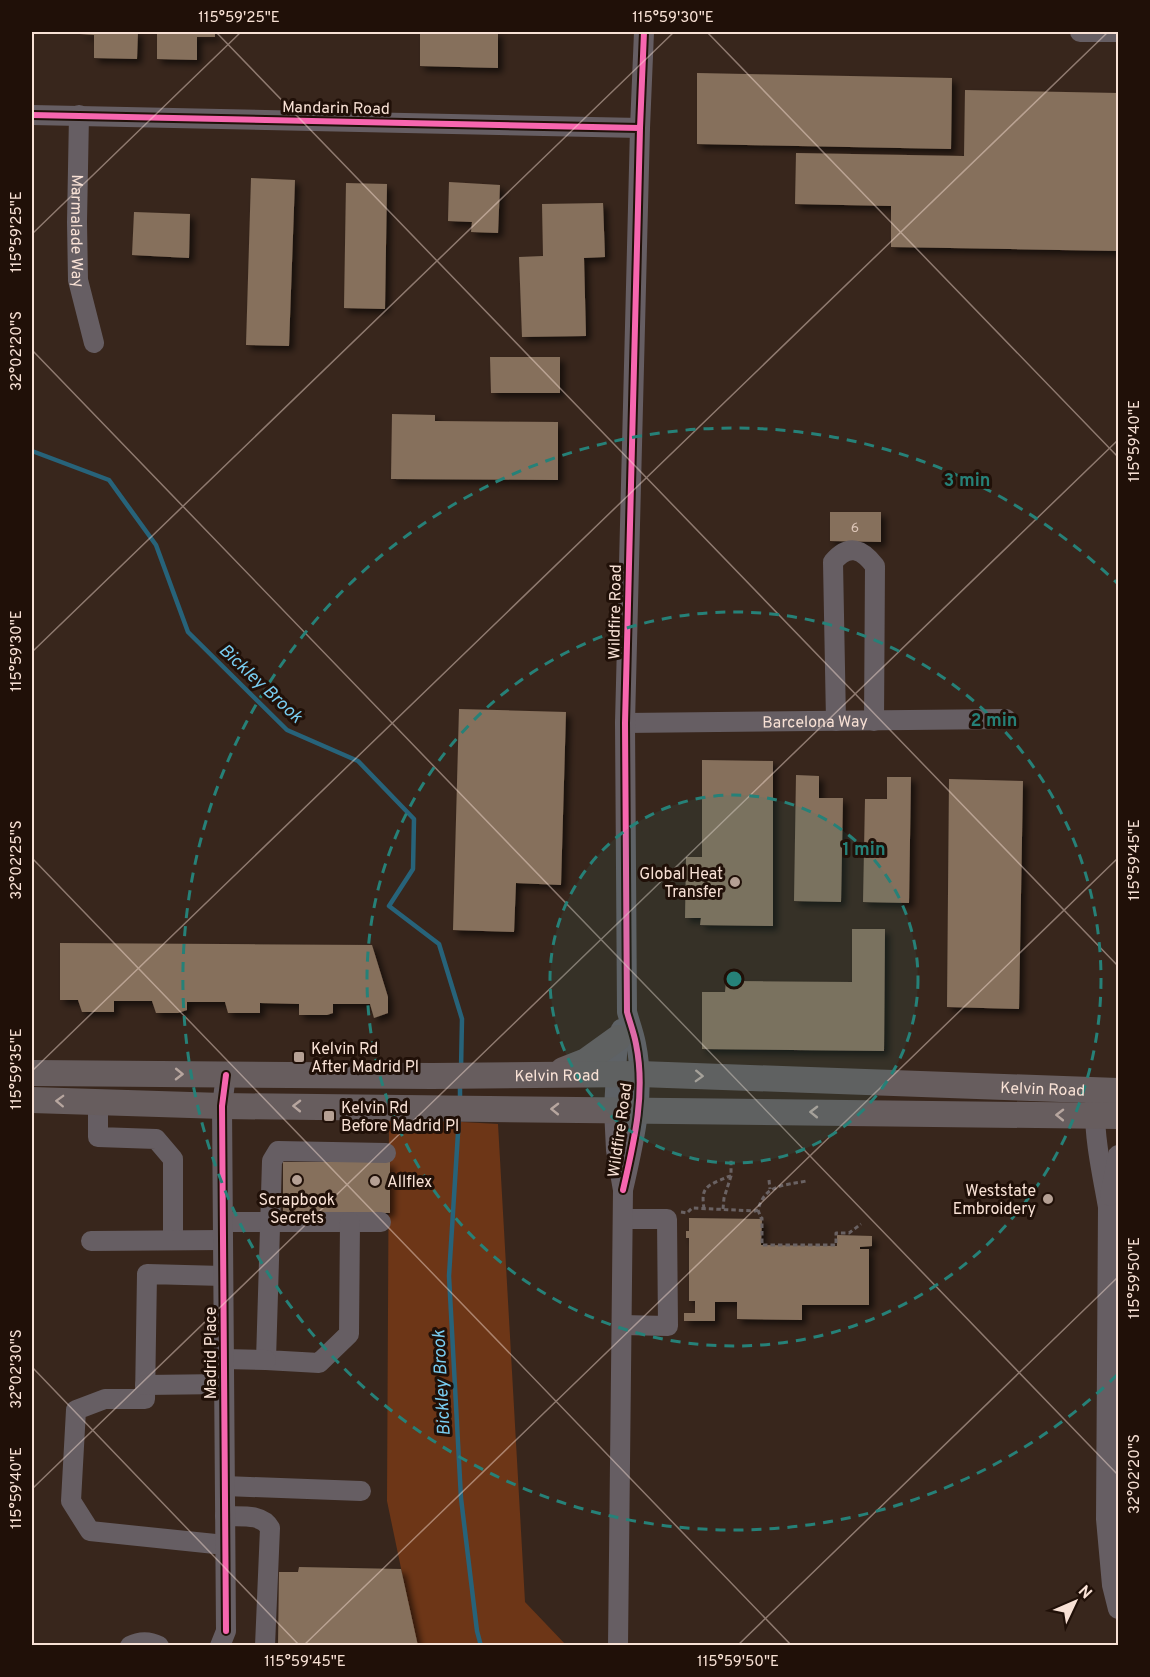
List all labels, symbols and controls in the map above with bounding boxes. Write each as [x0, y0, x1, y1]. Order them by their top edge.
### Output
text: 115°59'25"E [198, 9, 280, 28]
text: 115°59'30"E [632, 9, 714, 28]
street label: Mandarin Road [282, 98, 390, 120]
street label: Marmalade Way [65, 174, 88, 290]
text: 115°59'25"E [8, 191, 27, 273]
text: 32°02'20"S [8, 311, 27, 391]
text: 115°59'40"E [1126, 400, 1145, 482]
text: 3 min [944, 470, 990, 493]
house number: 6 [851, 520, 859, 537]
street label: Wildfire Road [605, 564, 627, 660]
text: 115°59'30"E [8, 610, 27, 692]
water label: Bickley Brook [213, 639, 307, 729]
text: 2 min [970, 710, 1018, 733]
street label: Barcelona Way [762, 712, 868, 734]
text: 115°59'45"E [1126, 819, 1145, 901]
text: 32°02'25"S [8, 820, 27, 900]
text: 1 min [842, 839, 886, 862]
place label: Global Heat Transfer [639, 865, 723, 903]
marker: Global Heat Transfer [728, 875, 742, 889]
centre of rings [724, 969, 744, 989]
text: 115°59'35"E [8, 1028, 27, 1110]
place label: Kelvin Rd After Madrid Pl [311, 1040, 419, 1078]
marker: Kelvin Rd After Madrid Pl [292, 1050, 306, 1064]
street label: Kelvin Road [514, 1066, 600, 1087]
one-way arrow [174, 1068, 183, 1080]
one-way arrow [694, 1070, 703, 1083]
street label: Kelvin Road [1000, 1079, 1086, 1102]
street label: Wildfire Road [604, 1082, 638, 1179]
one-way arrow [56, 1094, 65, 1107]
place label: Kelvin Rd Before Madrid Pl [341, 1099, 459, 1137]
one-way arrow [293, 1100, 302, 1112]
one-way arrow [551, 1103, 560, 1115]
one-way arrow [810, 1106, 819, 1118]
marker: Kelvin Rd Before Madrid Pl [322, 1109, 336, 1123]
one-way arrow [1056, 1109, 1065, 1121]
marker: Scrapbook Secrets [290, 1173, 304, 1187]
place label: Allflex [387, 1173, 432, 1193]
marker: Allflex [368, 1174, 382, 1188]
place label: Weststate Embroidery [953, 1182, 1036, 1220]
place label: Scrapbook Secrets [259, 1191, 335, 1229]
marker: Weststate Embroidery [1041, 1192, 1055, 1206]
text: 115°59'50"E [1126, 1237, 1145, 1319]
street label: Madrid Place [202, 1307, 222, 1399]
water label: Bickley Brook [428, 1328, 457, 1437]
text: 32°02'30"S [8, 1329, 27, 1409]
text: 32°02'20"S [1126, 1434, 1145, 1514]
text: 115°59'40"E [8, 1447, 27, 1529]
north arrow [1045, 1572, 1105, 1632]
text: N [1073, 1582, 1096, 1604]
text: 115°59'45"E [264, 1653, 346, 1672]
text: 115°59'50"E [697, 1653, 779, 1672]

